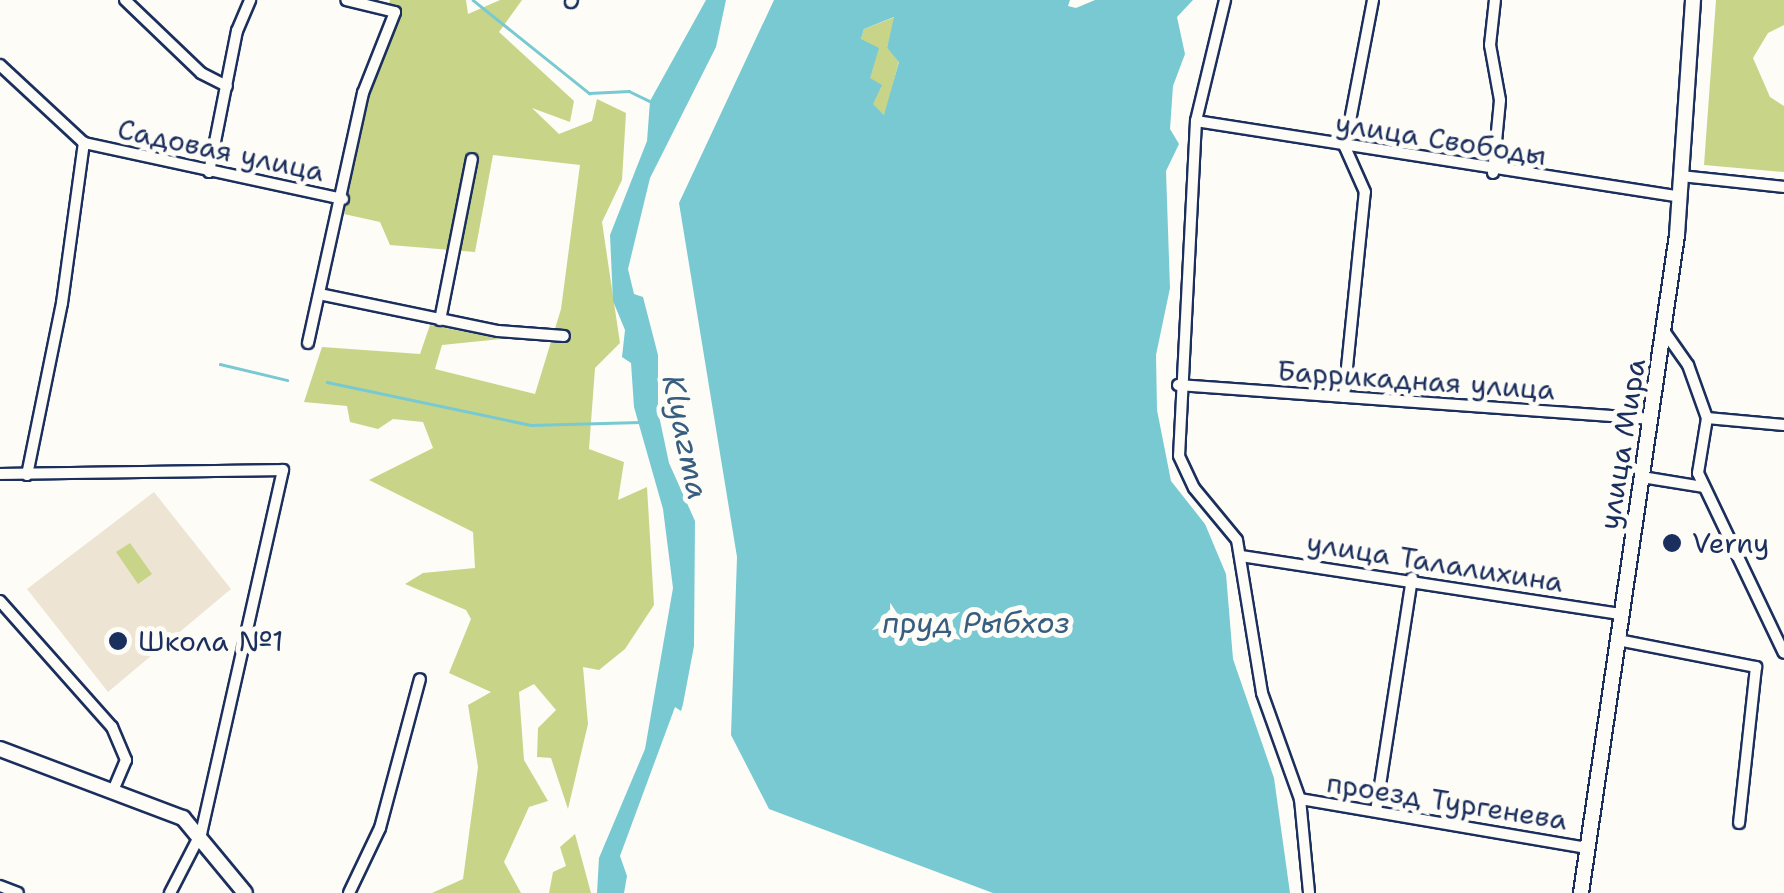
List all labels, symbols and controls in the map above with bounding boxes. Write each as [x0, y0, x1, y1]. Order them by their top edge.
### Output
street label: улица Свободы [1333, 106, 1549, 172]
street label: Садовая улица [115, 112, 327, 188]
street label: Баррикадная улица [1276, 354, 1556, 406]
street label: улица Мира [1592, 356, 1652, 532]
water label: Klyazma [654, 371, 716, 503]
street label: улица Талалихина [1304, 525, 1566, 599]
place label: Verny [1692, 526, 1769, 560]
marker: Verny [1661, 532, 1683, 554]
water label: пруд Рыбхоз [882, 605, 1070, 641]
place label: Школа №1 [138, 624, 284, 658]
marker: Школа №1 [107, 630, 129, 652]
street label: проезд Тургенева [1324, 765, 1570, 837]

